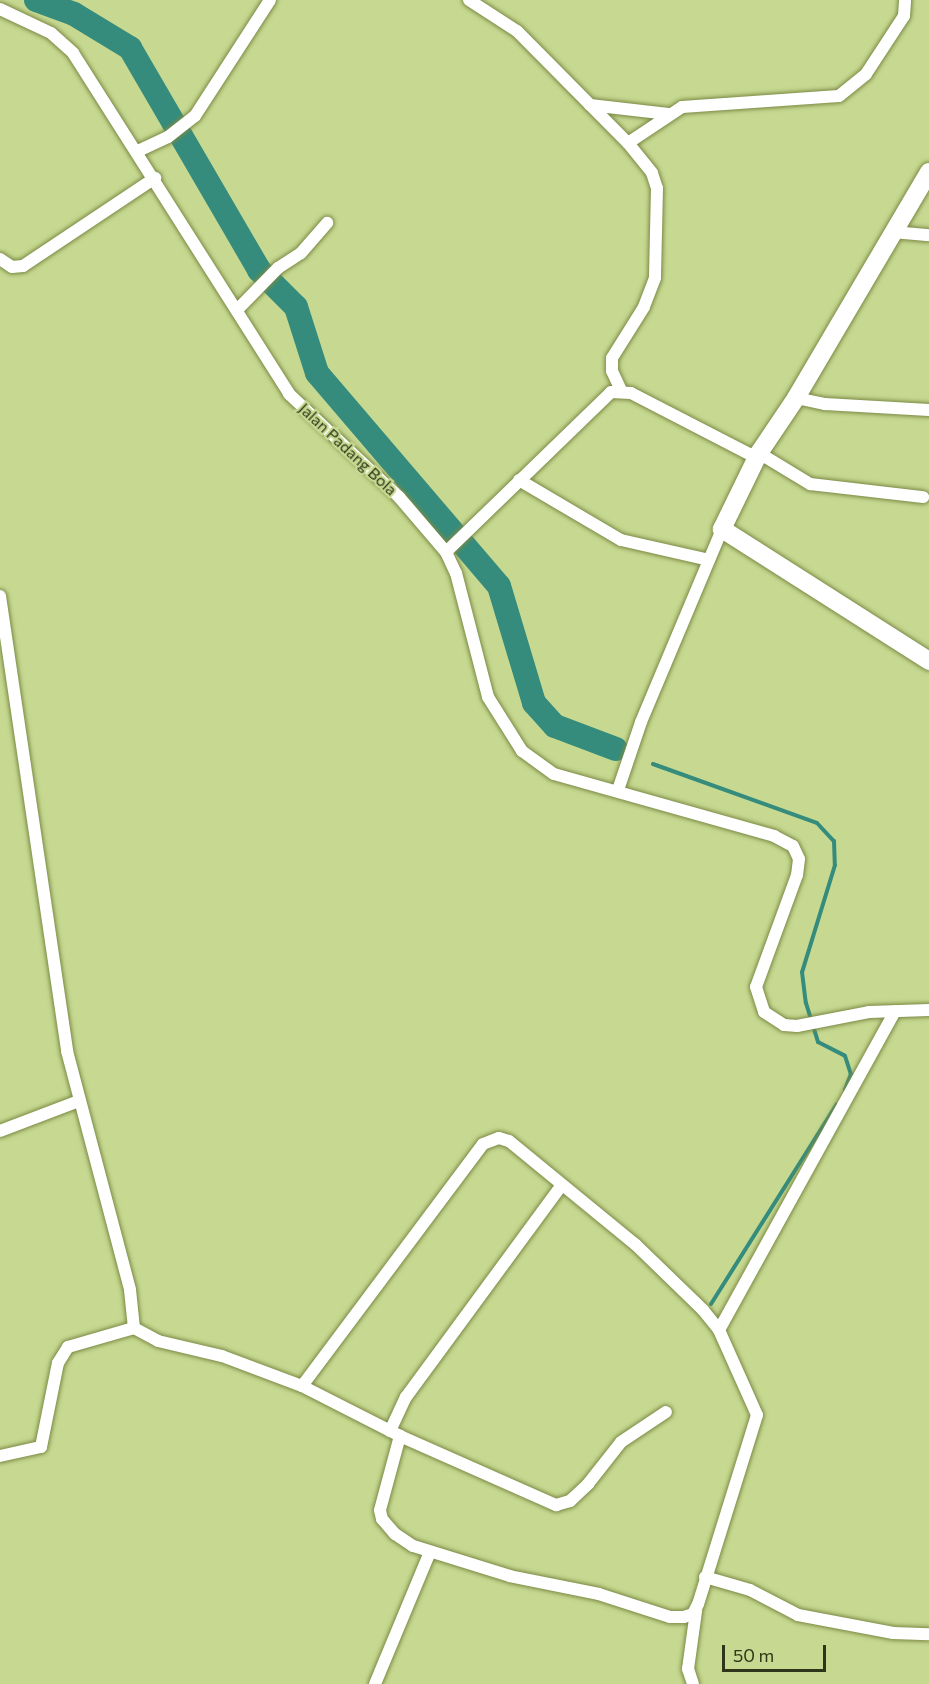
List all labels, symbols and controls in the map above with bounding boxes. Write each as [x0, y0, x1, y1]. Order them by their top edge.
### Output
street label: Jalan Padang Bola [295, 399, 401, 499]
scale bar [725, 1633, 828, 1671]
text: 50 m [733, 1644, 774, 1666]

